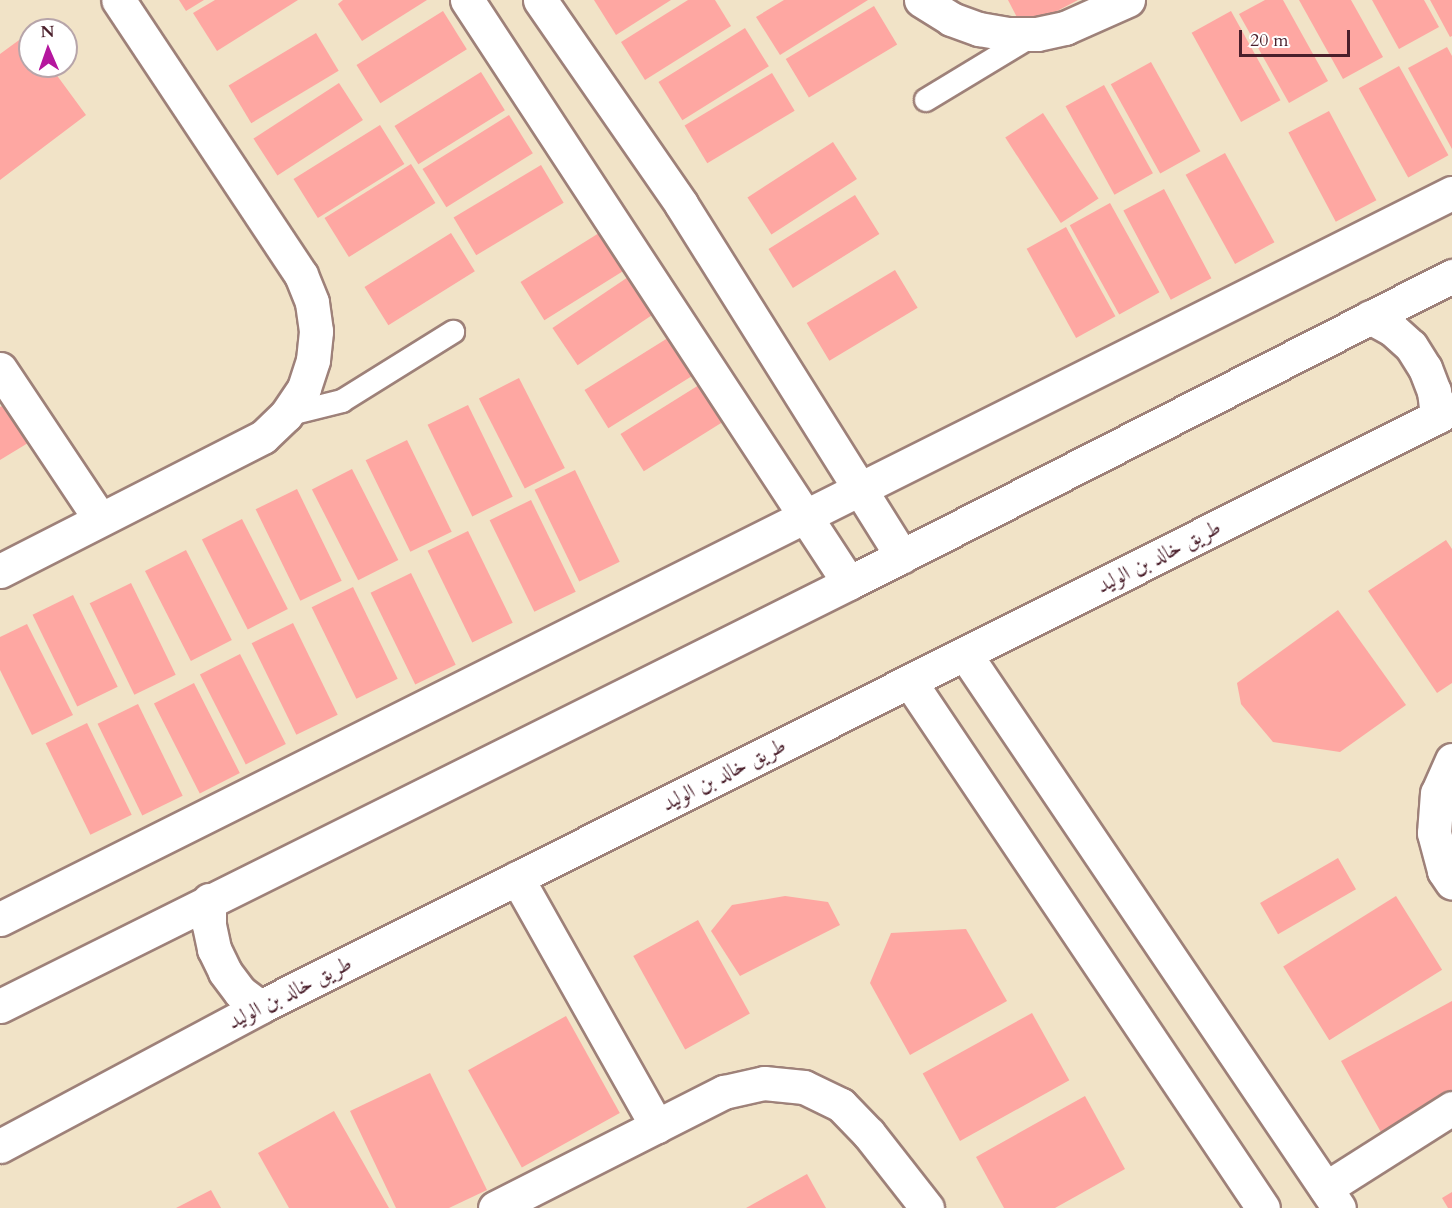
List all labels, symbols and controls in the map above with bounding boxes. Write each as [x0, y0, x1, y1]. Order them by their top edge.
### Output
north arrow [18, 18, 78, 78]
scale bar [1242, 18, 1353, 56]
text: N [40, 21, 55, 43]
text: 20 m [1250, 28, 1289, 53]
street label: طريق خالد بن الوليد [1093, 515, 1225, 599]
street label: طريق خالد بن الوليد [658, 733, 790, 817]
street label: طريق خالد بن الوليد [224, 951, 356, 1035]

